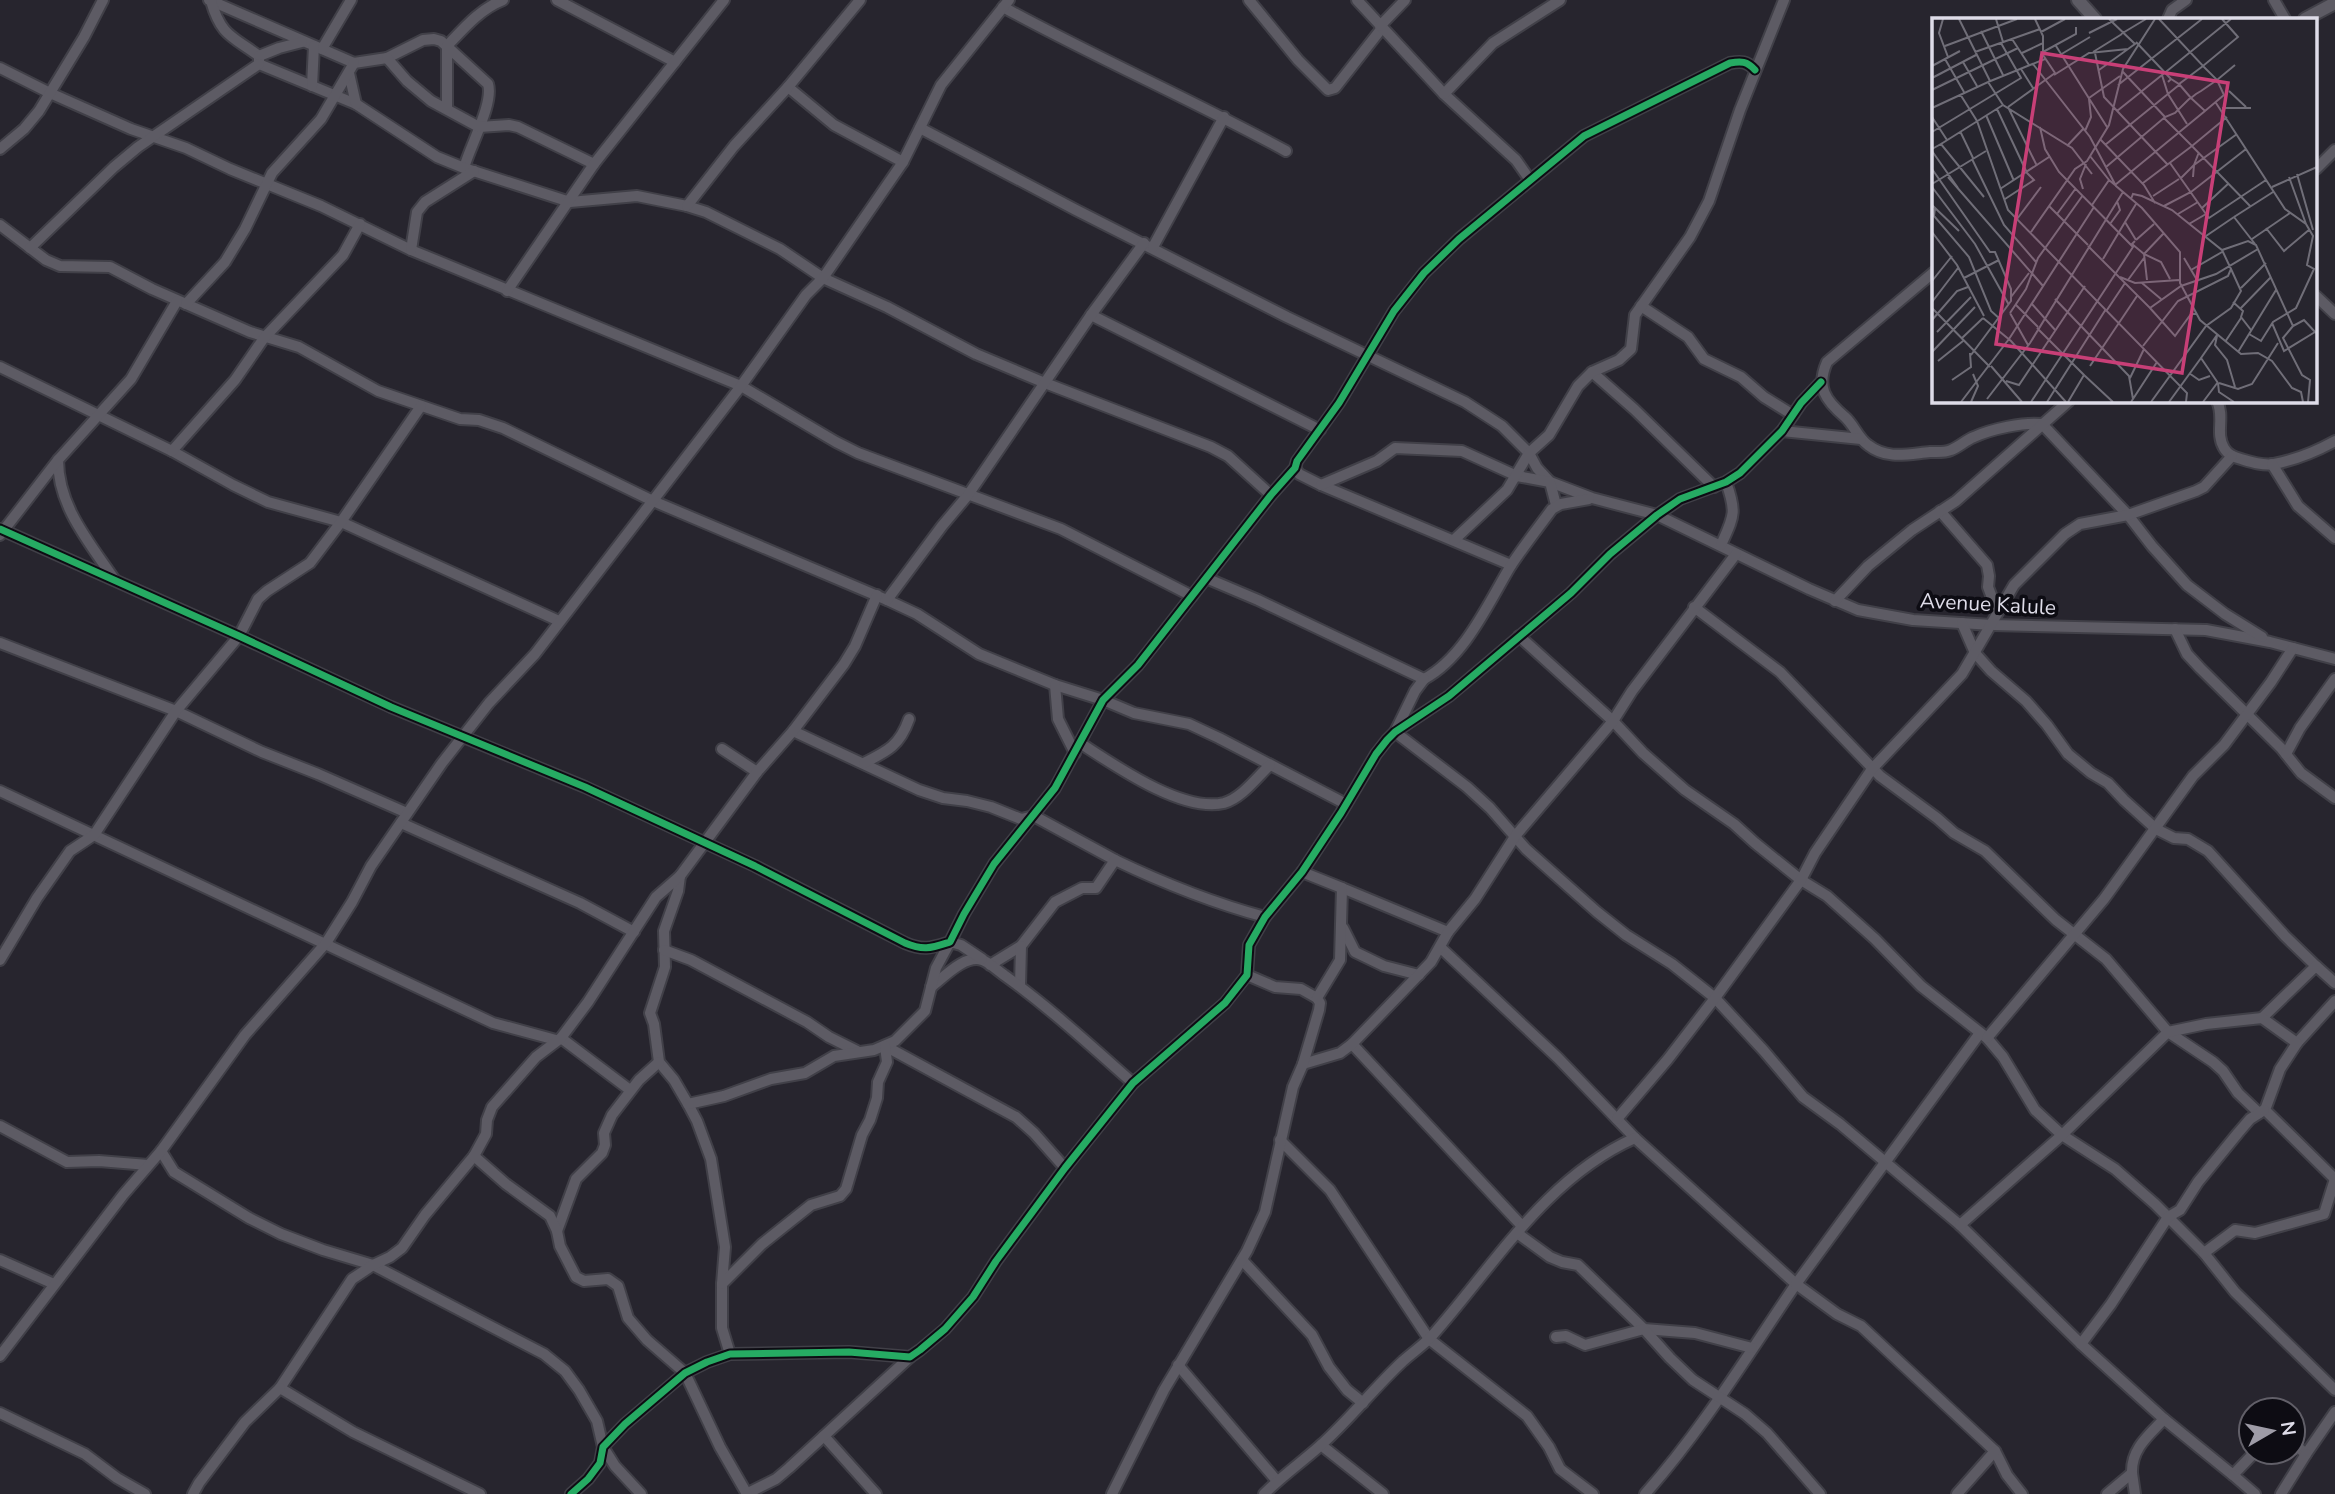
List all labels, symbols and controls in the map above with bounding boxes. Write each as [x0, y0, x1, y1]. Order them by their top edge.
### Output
inset map [1932, 18, 2318, 402]
street label: Avenue Kalule [1919, 586, 2057, 622]
north arrow [2237, 1396, 2307, 1466]
text: N [2274, 1419, 2302, 1438]

